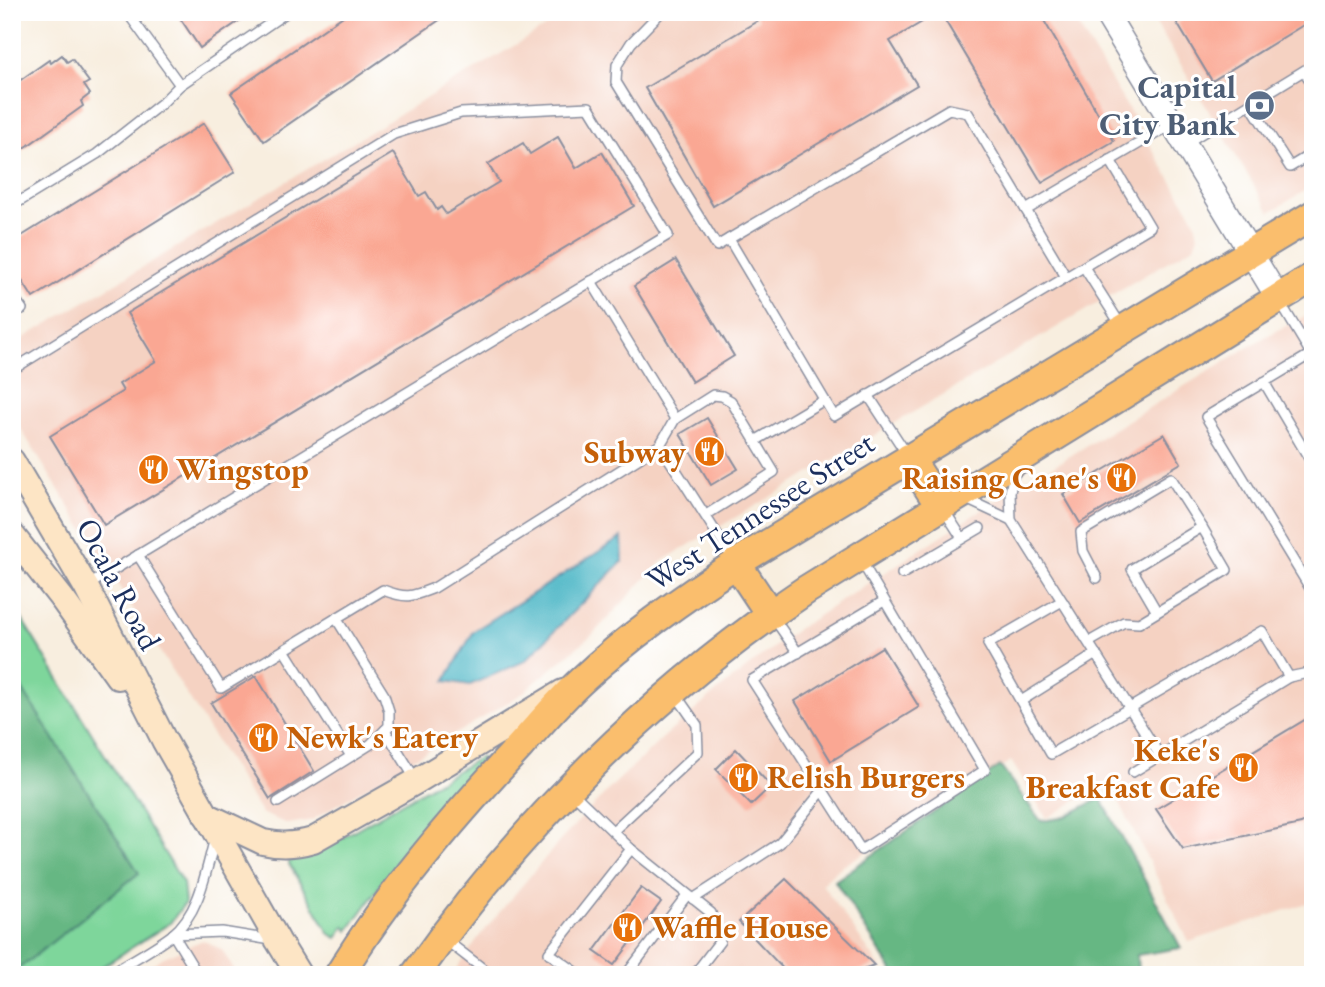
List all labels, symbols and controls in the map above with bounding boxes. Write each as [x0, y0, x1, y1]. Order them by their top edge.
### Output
place label: Capital City Bank [1099, 66, 1237, 145]
bank icon: Capital City Bank [1242, 88, 1276, 122]
street label: West Tennessee Street [638, 421, 882, 601]
place label: Subway [584, 431, 687, 473]
restaurant icon: Subway [692, 435, 726, 469]
place label: Wingstop [176, 448, 309, 490]
restaurant icon: Wingstop [136, 452, 170, 486]
place label: Raising Cane's [902, 457, 1099, 499]
restaurant icon: Raising Cane's [1105, 461, 1139, 495]
street label: Ocala Road [67, 511, 172, 658]
place label: Newk's Eatery [286, 716, 479, 758]
restaurant icon: Newk's Eatery [246, 720, 280, 754]
place label: Keke's Breakfast Cafe [1026, 729, 1220, 808]
restaurant icon: Keke's Breakfast Cafe [1226, 751, 1260, 785]
place label: Relish Burgers [767, 756, 965, 798]
restaurant icon: Relish Burgers [727, 760, 761, 794]
place label: Waffle House [651, 906, 828, 948]
restaurant icon: Waffle House [611, 910, 645, 944]

